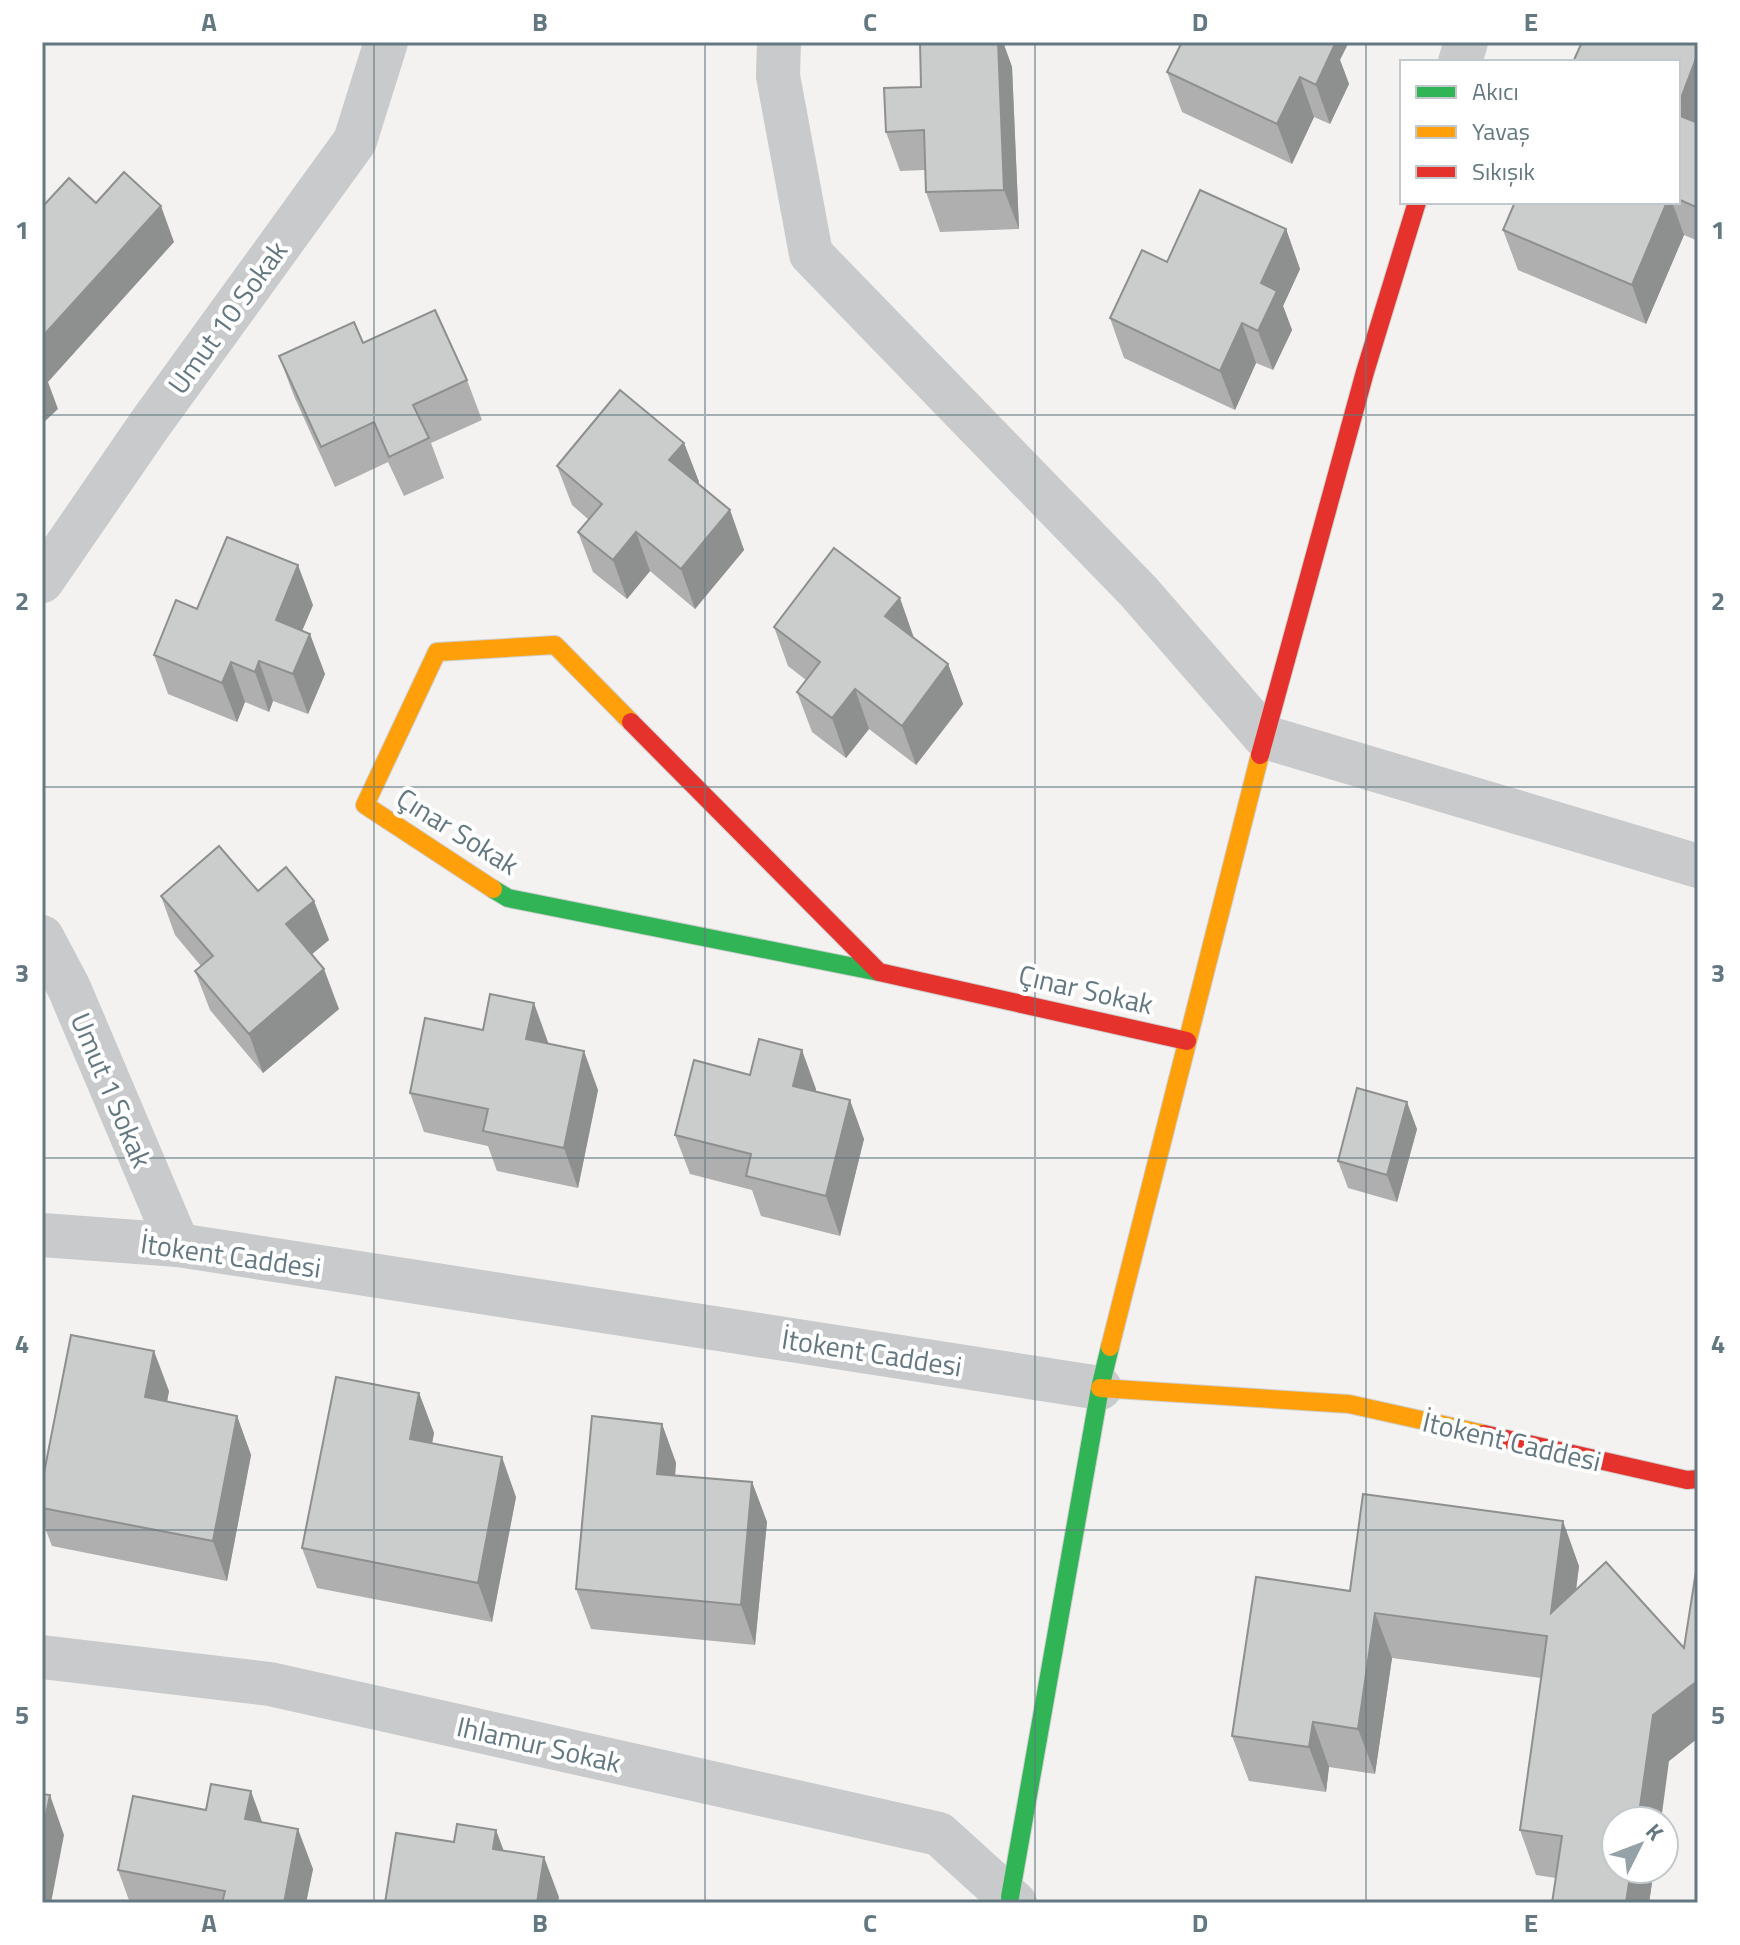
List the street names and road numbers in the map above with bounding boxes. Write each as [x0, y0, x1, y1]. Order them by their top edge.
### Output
street label: Umut 10 Sokak [157, 231, 297, 403]
street label: Çınar Sokak [389, 776, 527, 886]
street label: Çınar Sokak [1014, 953, 1158, 1025]
street label: Umut 1 Sokak [60, 1006, 164, 1174]
street label: İtokent Caddesi [138, 1221, 324, 1289]
street label: İtokent Caddesi [779, 1317, 965, 1387]
street label: İtokent Caddesi [1419, 1400, 1605, 1482]
street label: Ihlamur Sokak [453, 1704, 625, 1784]

